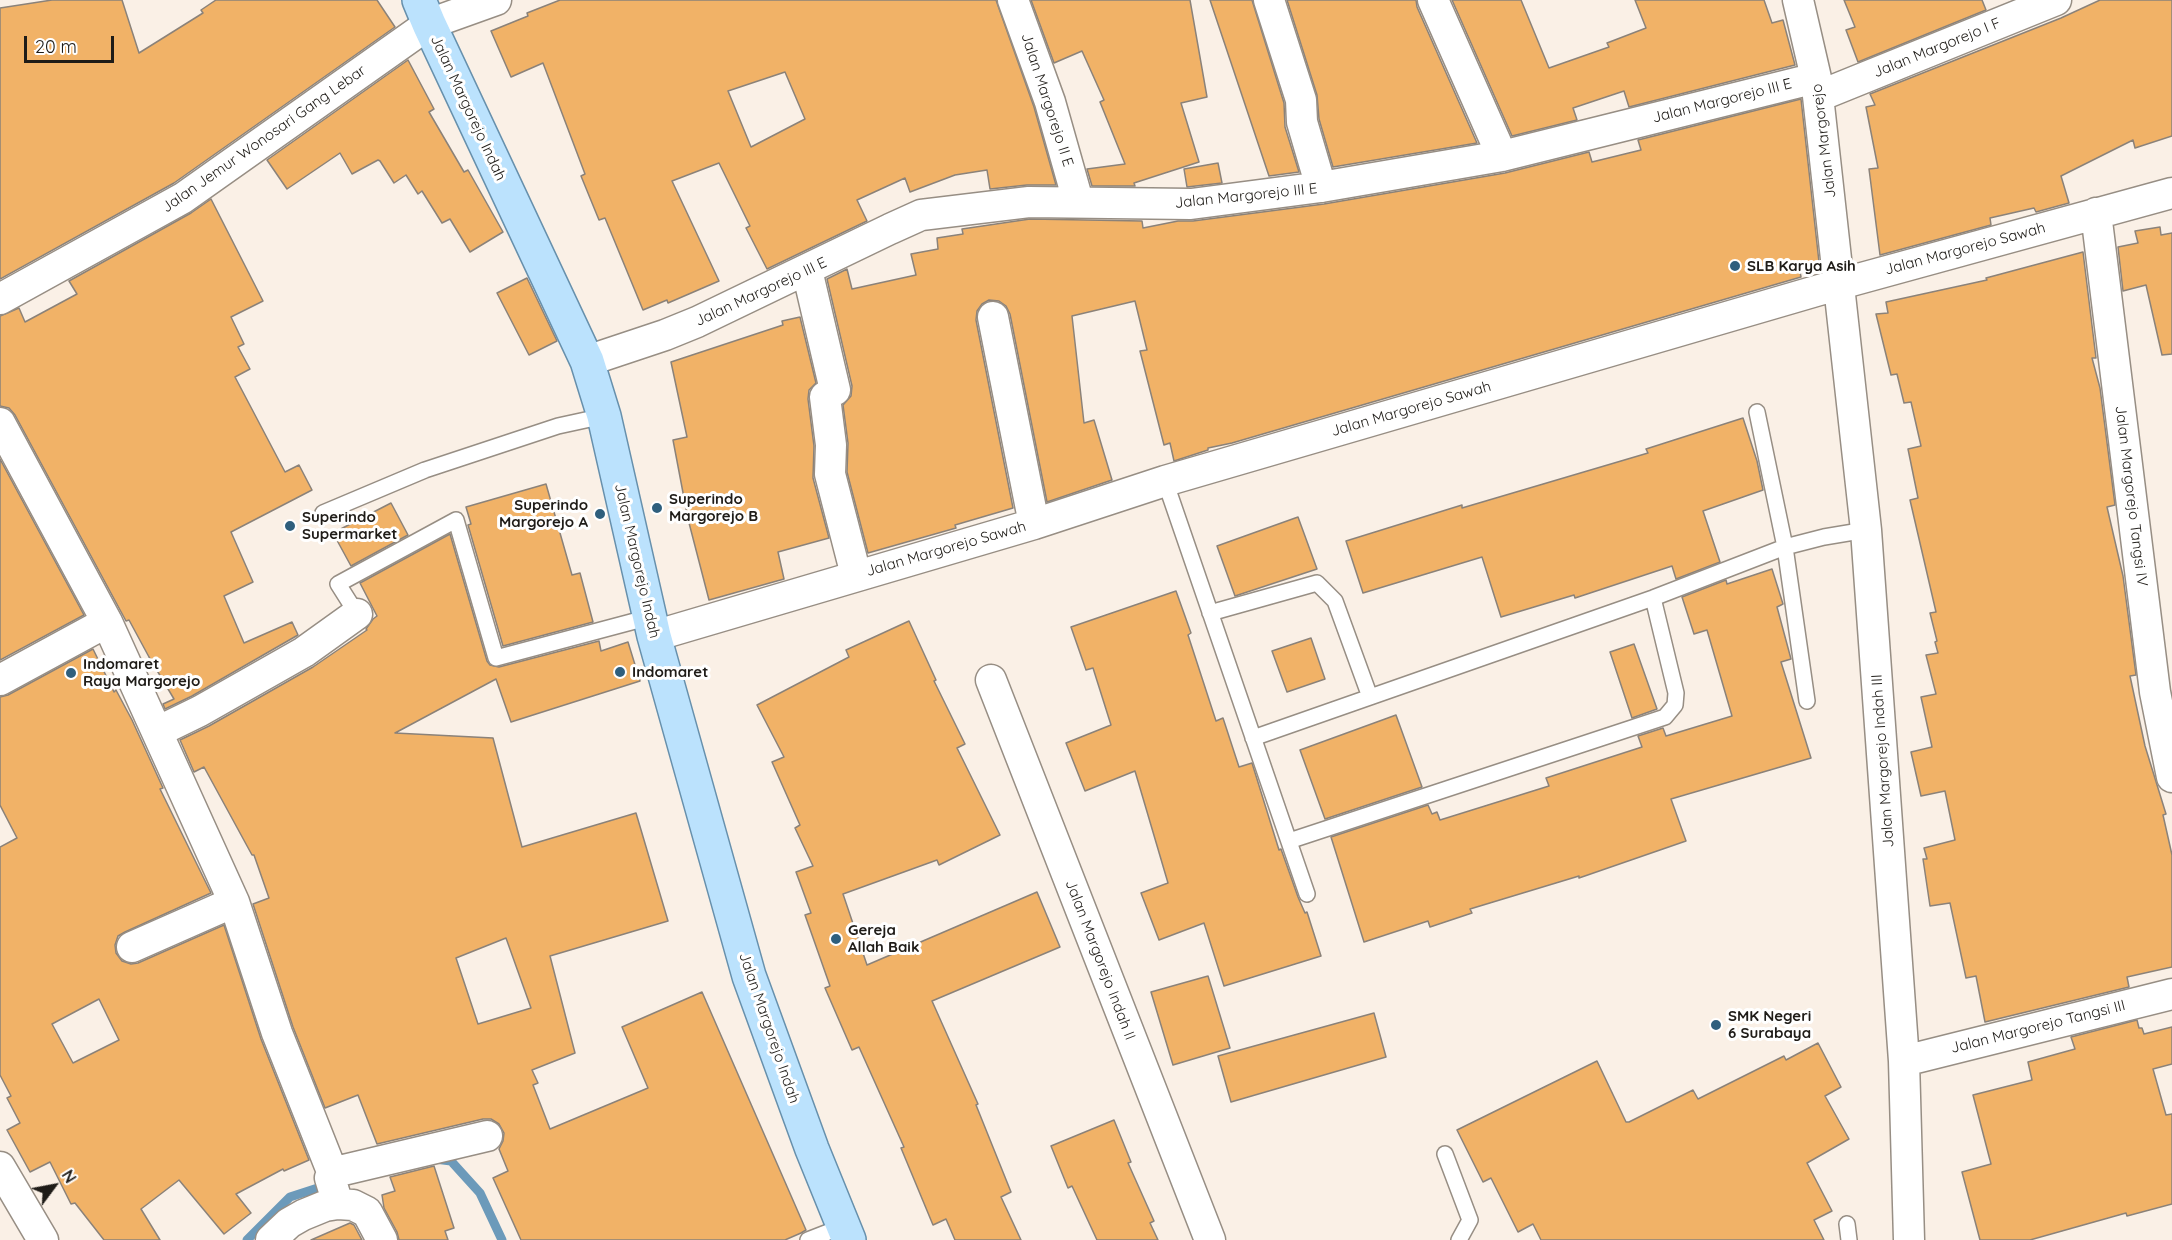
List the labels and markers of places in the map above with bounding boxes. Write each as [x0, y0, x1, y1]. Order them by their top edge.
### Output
place label: SLB Karya Asih [1747, 257, 1856, 275]
marker: SLB Karya Asih [1728, 259, 1742, 273]
place label: Superindo Margorejo B [669, 490, 758, 525]
place label: Superindo Margorejo A [499, 496, 588, 531]
marker: Superindo Margorejo B [650, 501, 664, 515]
marker: Superindo Margorejo A [593, 507, 607, 521]
place label: Superindo Supermarket [302, 508, 397, 543]
marker: Superindo Supermarket [283, 519, 297, 533]
place label: Indomaret Raya Margorejo [83, 655, 200, 690]
place label: Indomaret [632, 663, 708, 681]
marker: Indomaret [613, 665, 627, 679]
marker: Indomaret Raya Margorejo [64, 666, 78, 680]
place label: Gereja Allah Baik [848, 921, 919, 956]
marker: Gereja Allah Baik [829, 932, 843, 946]
place label: SMK Negeri 6 Surabaya [1728, 1007, 1811, 1042]
marker: SMK Negeri 6 Surabaya [1709, 1018, 1723, 1032]

